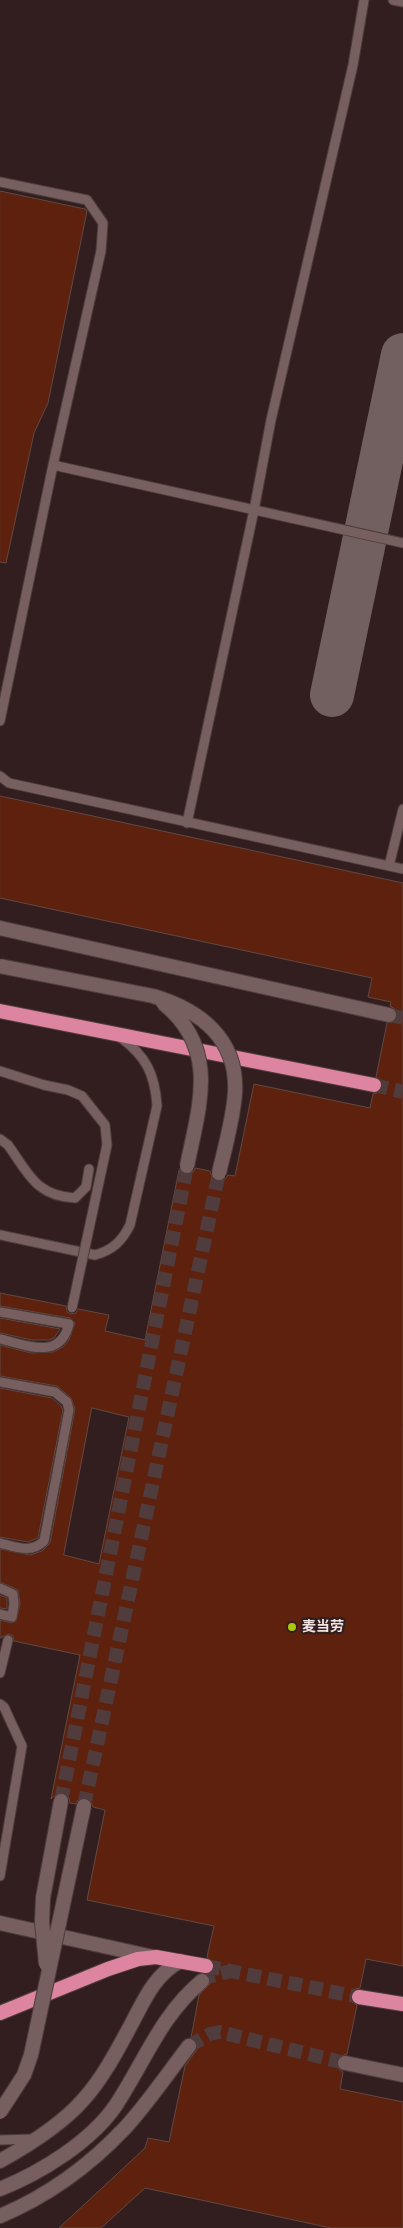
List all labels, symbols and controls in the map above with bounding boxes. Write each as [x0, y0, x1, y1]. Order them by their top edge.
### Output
place label: 麦当劳 [302, 1619, 344, 1635]
marker: 麦当劳 [286, 1621, 298, 1633]

